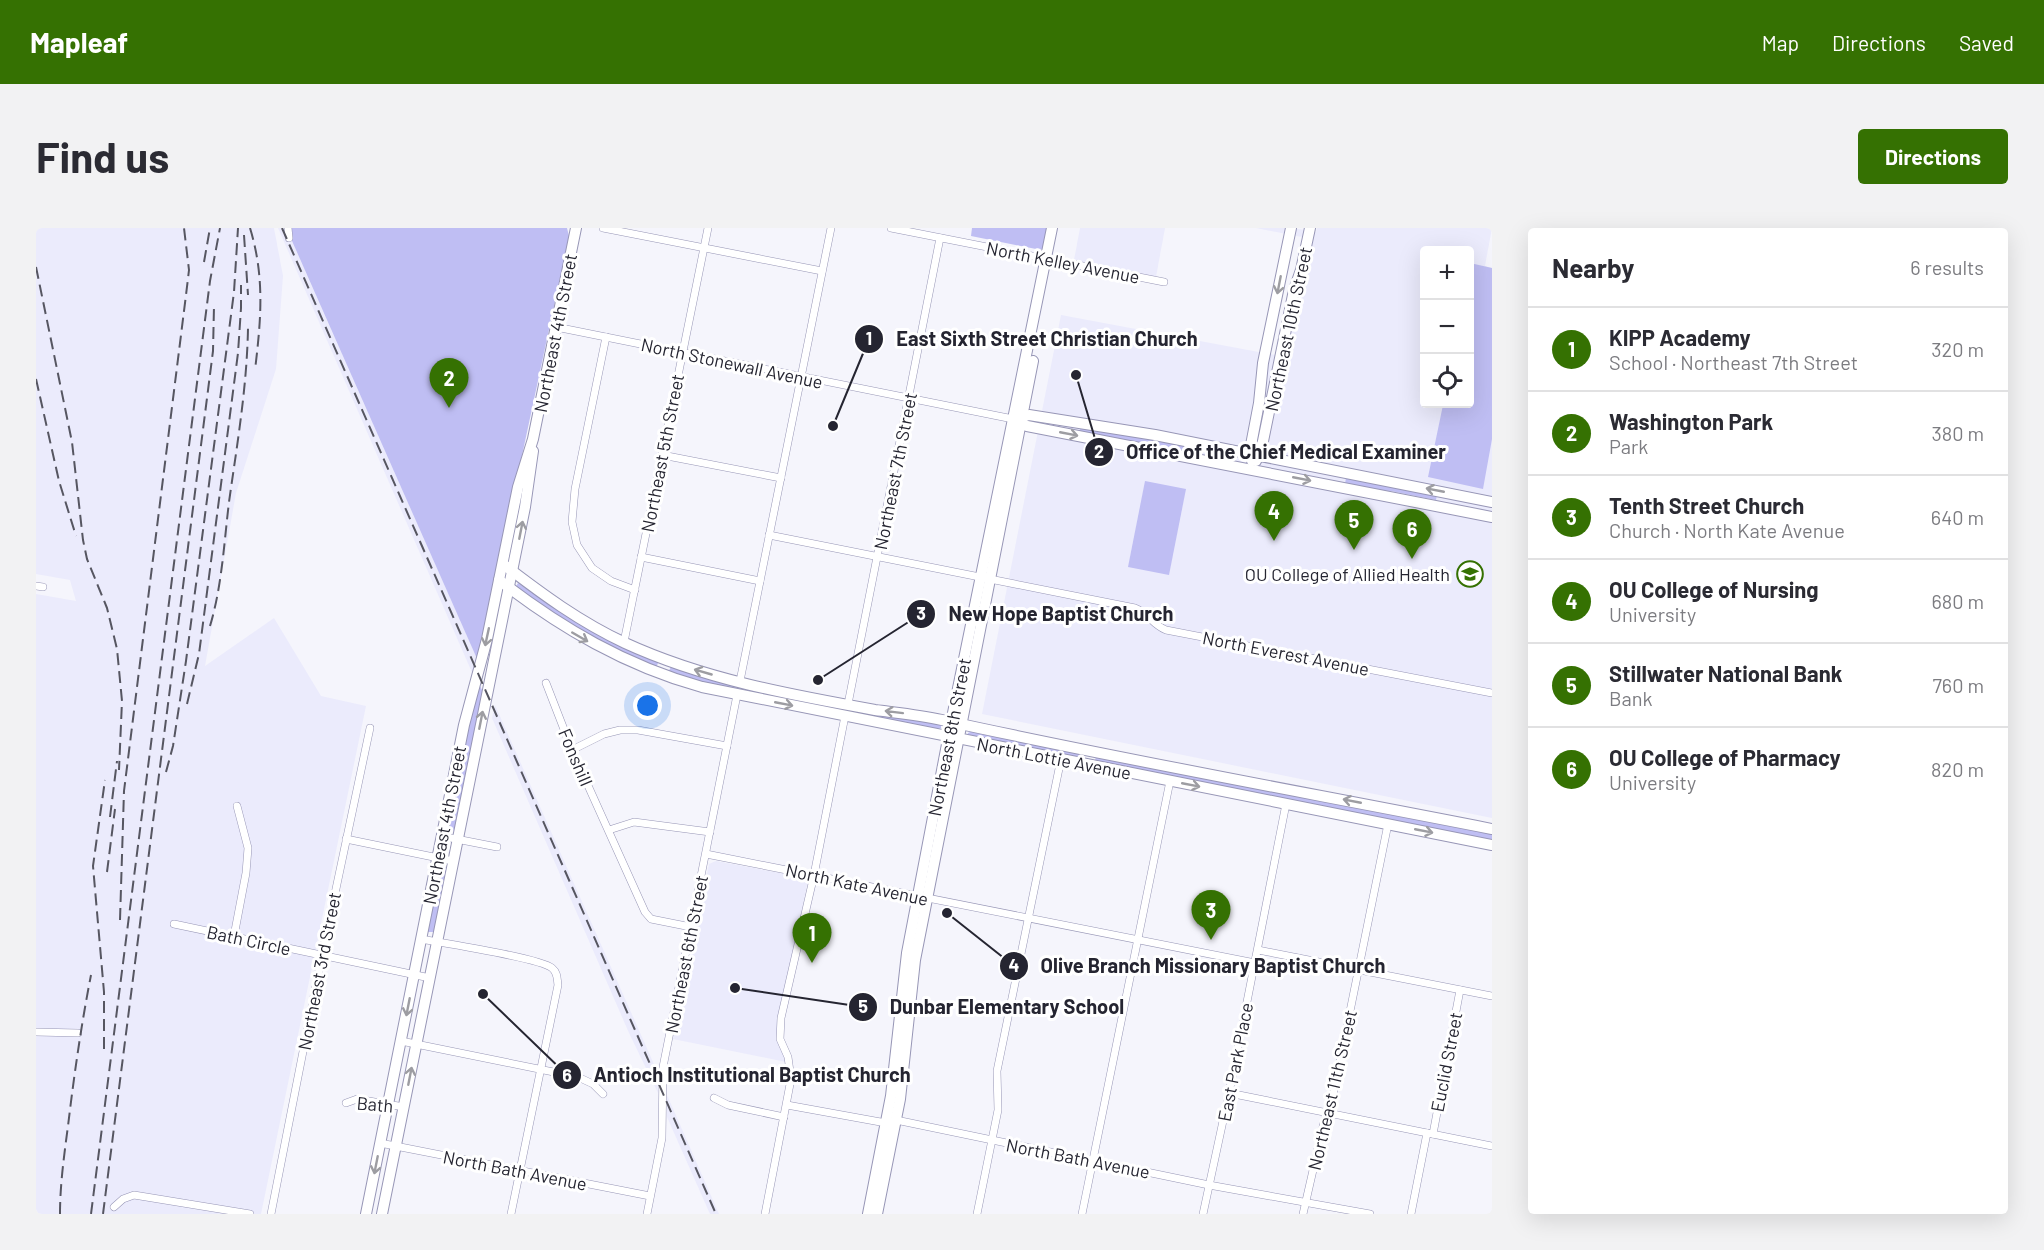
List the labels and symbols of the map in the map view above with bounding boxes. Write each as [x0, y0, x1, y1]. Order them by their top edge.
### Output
street label: North Kelley Avenue [984, 236, 1142, 288]
street label: Northeast 10th Street [1260, 245, 1316, 413]
street label: Northeast 4th Street [529, 252, 581, 414]
one-way arrow [1273, 275, 1284, 295]
callout: East Sixth Street Christian Church [854, 320, 1210, 358]
text: East Sixth Street Christian Church [896, 326, 1198, 350]
text: 1 [866, 327, 872, 349]
street label: North Stonewall Avenue [639, 333, 825, 393]
pin: 2 [430, 358, 468, 408]
street label: Northeast 5th Street [636, 372, 688, 534]
street label: Northeast 7th Street [869, 390, 921, 552]
one-way arrow [1059, 429, 1079, 440]
callout: Office of the Chief Medical Examiner [1084, 433, 1458, 471]
text: Office of the Chief Medical Examiner [1126, 439, 1446, 463]
text: 2 [1094, 440, 1104, 462]
one-way arrow [1292, 474, 1311, 485]
one-way arrow [1425, 484, 1445, 495]
pin: 4 [1254, 492, 1294, 541]
pin: 5 [1334, 500, 1374, 550]
pin: 6 [1392, 510, 1432, 559]
one-way arrow [516, 521, 527, 541]
school or university icon: OU College of Allied Health [1455, 559, 1485, 589]
place label: OU College of Allied Health [1245, 563, 1450, 585]
callout: New Hope Baptist Church [906, 595, 1185, 633]
text: New Hope Baptist Church [949, 601, 1173, 625]
text: 3 [916, 602, 926, 624]
street label: North Everest Avenue [1201, 626, 1371, 680]
one-way arrow [481, 627, 492, 646]
one-way arrow [571, 631, 588, 643]
street label: Northeast 8th Street [923, 656, 975, 818]
one-way arrow [694, 665, 713, 677]
your location [633, 691, 662, 720]
one-way arrow [774, 699, 793, 710]
one-way arrow [884, 707, 904, 718]
one-way arrow [476, 711, 487, 731]
street label: Fonshill [554, 725, 598, 789]
street label: North Lottie Avenue [975, 732, 1133, 784]
street label: Northeast 4th Street [418, 744, 470, 906]
one-way arrow [1181, 780, 1201, 791]
one-way arrow [1343, 795, 1363, 806]
one-way arrow [1413, 826, 1433, 837]
street label: North Kate Avenue [784, 858, 930, 910]
street label: Northeast 6th Street [660, 873, 712, 1035]
street label: Northeast 3rd Street [293, 890, 345, 1052]
pin: 3 [1192, 890, 1230, 940]
pin: 1 [792, 914, 832, 963]
street label: Bath Circle [205, 920, 293, 960]
callout: Olive Branch Missionary Baptist Church [999, 947, 1398, 985]
text: Olive Branch Missionary Baptist Church [1041, 953, 1385, 977]
text: 4 [1009, 954, 1020, 976]
callout: Dunbar Elementary School [848, 988, 1136, 1026]
text: Dunbar Elementary School [890, 994, 1124, 1018]
text: 5 [858, 995, 868, 1017]
one-way arrow [401, 998, 413, 1017]
street label: East Park Place [1213, 1001, 1257, 1123]
street label: Northeast 11th Street [1303, 1008, 1361, 1172]
street label: Euclid Street [1426, 1010, 1466, 1114]
callout: Antioch Institutional Baptist Church [552, 1056, 923, 1094]
text: Antioch Institutional Baptist Church [593, 1062, 911, 1086]
text: 6 [562, 1064, 572, 1086]
one-way arrow [405, 1066, 416, 1086]
street label: Bath [356, 1091, 394, 1117]
street label: North Bath Avenue [1004, 1133, 1152, 1183]
street label: North Bath Avenue [441, 1145, 589, 1195]
one-way arrow [370, 1155, 381, 1174]

